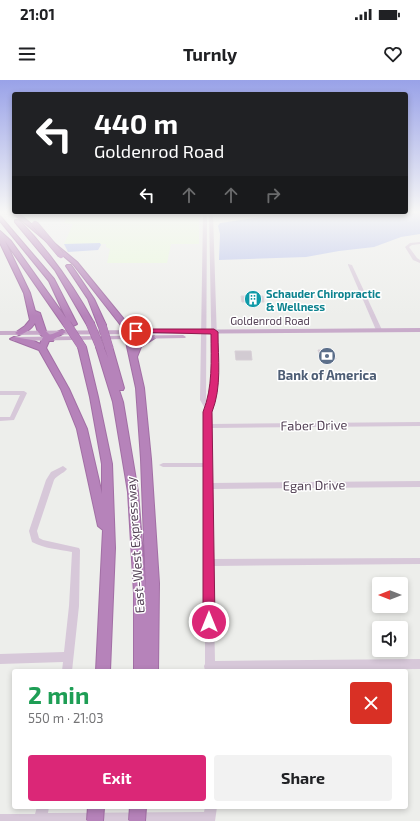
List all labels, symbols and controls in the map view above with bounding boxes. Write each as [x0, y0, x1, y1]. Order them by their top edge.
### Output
text: 21:01 [20, 5, 55, 23]
icon: menu [16, 43, 38, 65]
text: Turnly [183, 43, 237, 65]
icon: heart [382, 43, 404, 65]
text: 440 m [94, 106, 178, 140]
icon: left [28, 108, 80, 160]
text: Goldenrod Road [94, 140, 224, 162]
icon: left [136, 184, 158, 206]
icon: ahead [178, 184, 200, 206]
icon: ahead [220, 184, 242, 206]
icon: right [262, 184, 284, 206]
place label: Schauder Chiropractic & Wellness [266, 287, 381, 313]
building icon: Schauder Chiropractic & Wellness [243, 289, 263, 309]
pin [119, 314, 153, 348]
street label: Goldenrod Road [230, 314, 310, 327]
icon: arrive [125, 320, 147, 342]
bank icon: Bank of America [317, 346, 337, 366]
place label: Bank of America [277, 367, 377, 383]
street label: Faber Drive [280, 416, 348, 434]
street label: East-West Expressway [122, 476, 148, 614]
street label: Egan Drive [282, 476, 346, 494]
north arrow [372, 577, 408, 613]
map controls [372, 577, 408, 657]
position arrow [188, 601, 230, 643]
button: sound [372, 621, 408, 657]
text: 2 min [28, 680, 89, 709]
button: close [350, 682, 392, 724]
text: 550 m · 21:03 [28, 710, 104, 726]
button: Exit [28, 755, 206, 801]
button: Share [214, 755, 392, 801]

